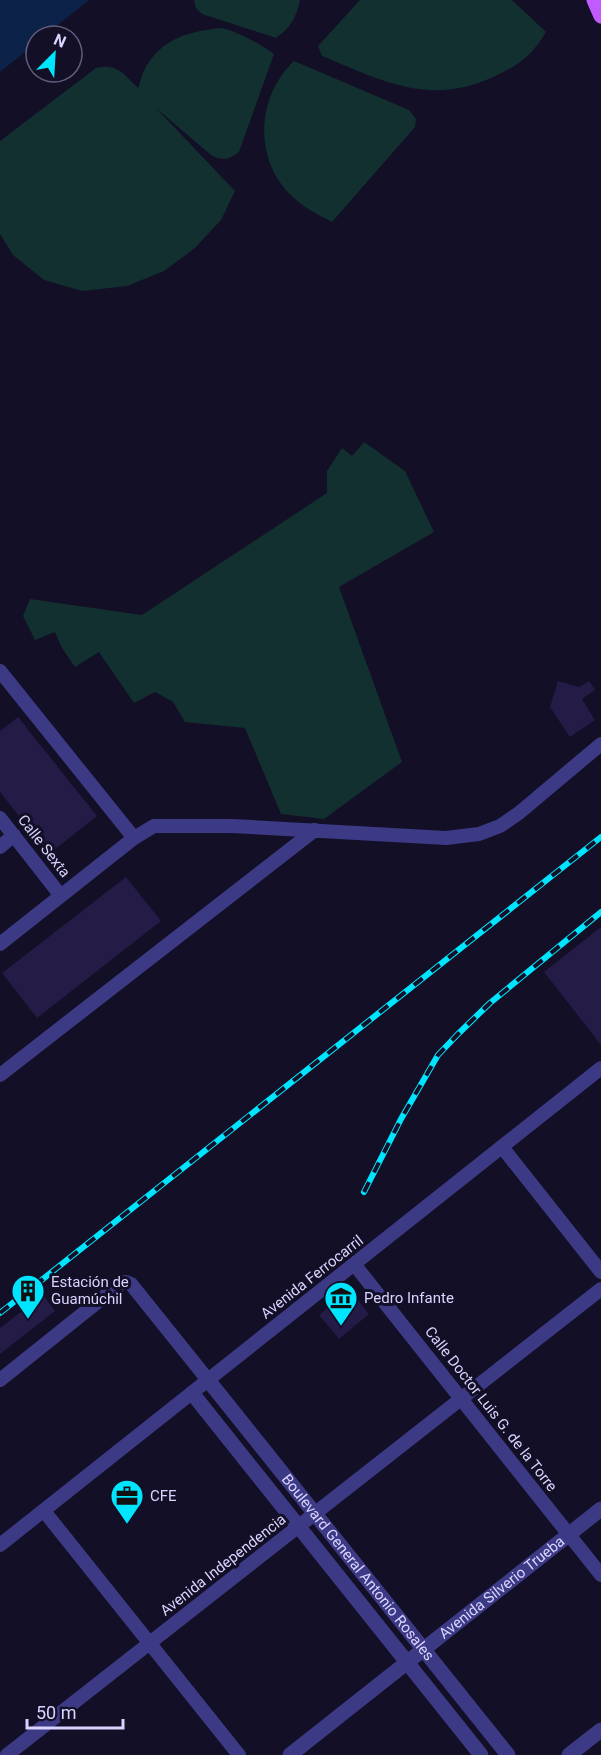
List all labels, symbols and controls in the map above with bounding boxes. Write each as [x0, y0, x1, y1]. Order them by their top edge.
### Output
north arrow [24, 24, 84, 84]
text: N [51, 30, 69, 52]
street label: Calle Sexta [14, 811, 74, 881]
street label: Avenida Ferrocarril [257, 1231, 367, 1323]
building icon: Estación de Guamúchil [10, 1273, 46, 1320]
place label: Estación de Guamúchil [51, 1273, 129, 1308]
museum icon: Pedro Infante [323, 1280, 359, 1327]
place label: Pedro Infante [364, 1289, 454, 1307]
street label: Calle Doctor Luis G. de la Torre [421, 1323, 561, 1495]
street label: Boulevard General Antonio Rosales [278, 1471, 438, 1664]
office icon: CFE [109, 1478, 145, 1525]
place label: CFE [150, 1487, 177, 1505]
street label: Avenida Independencia [157, 1510, 289, 1620]
street label: Avenida Silverio Trueba [435, 1532, 568, 1643]
scale bar [27, 1692, 123, 1730]
text: 50 m [36, 1702, 76, 1723]

